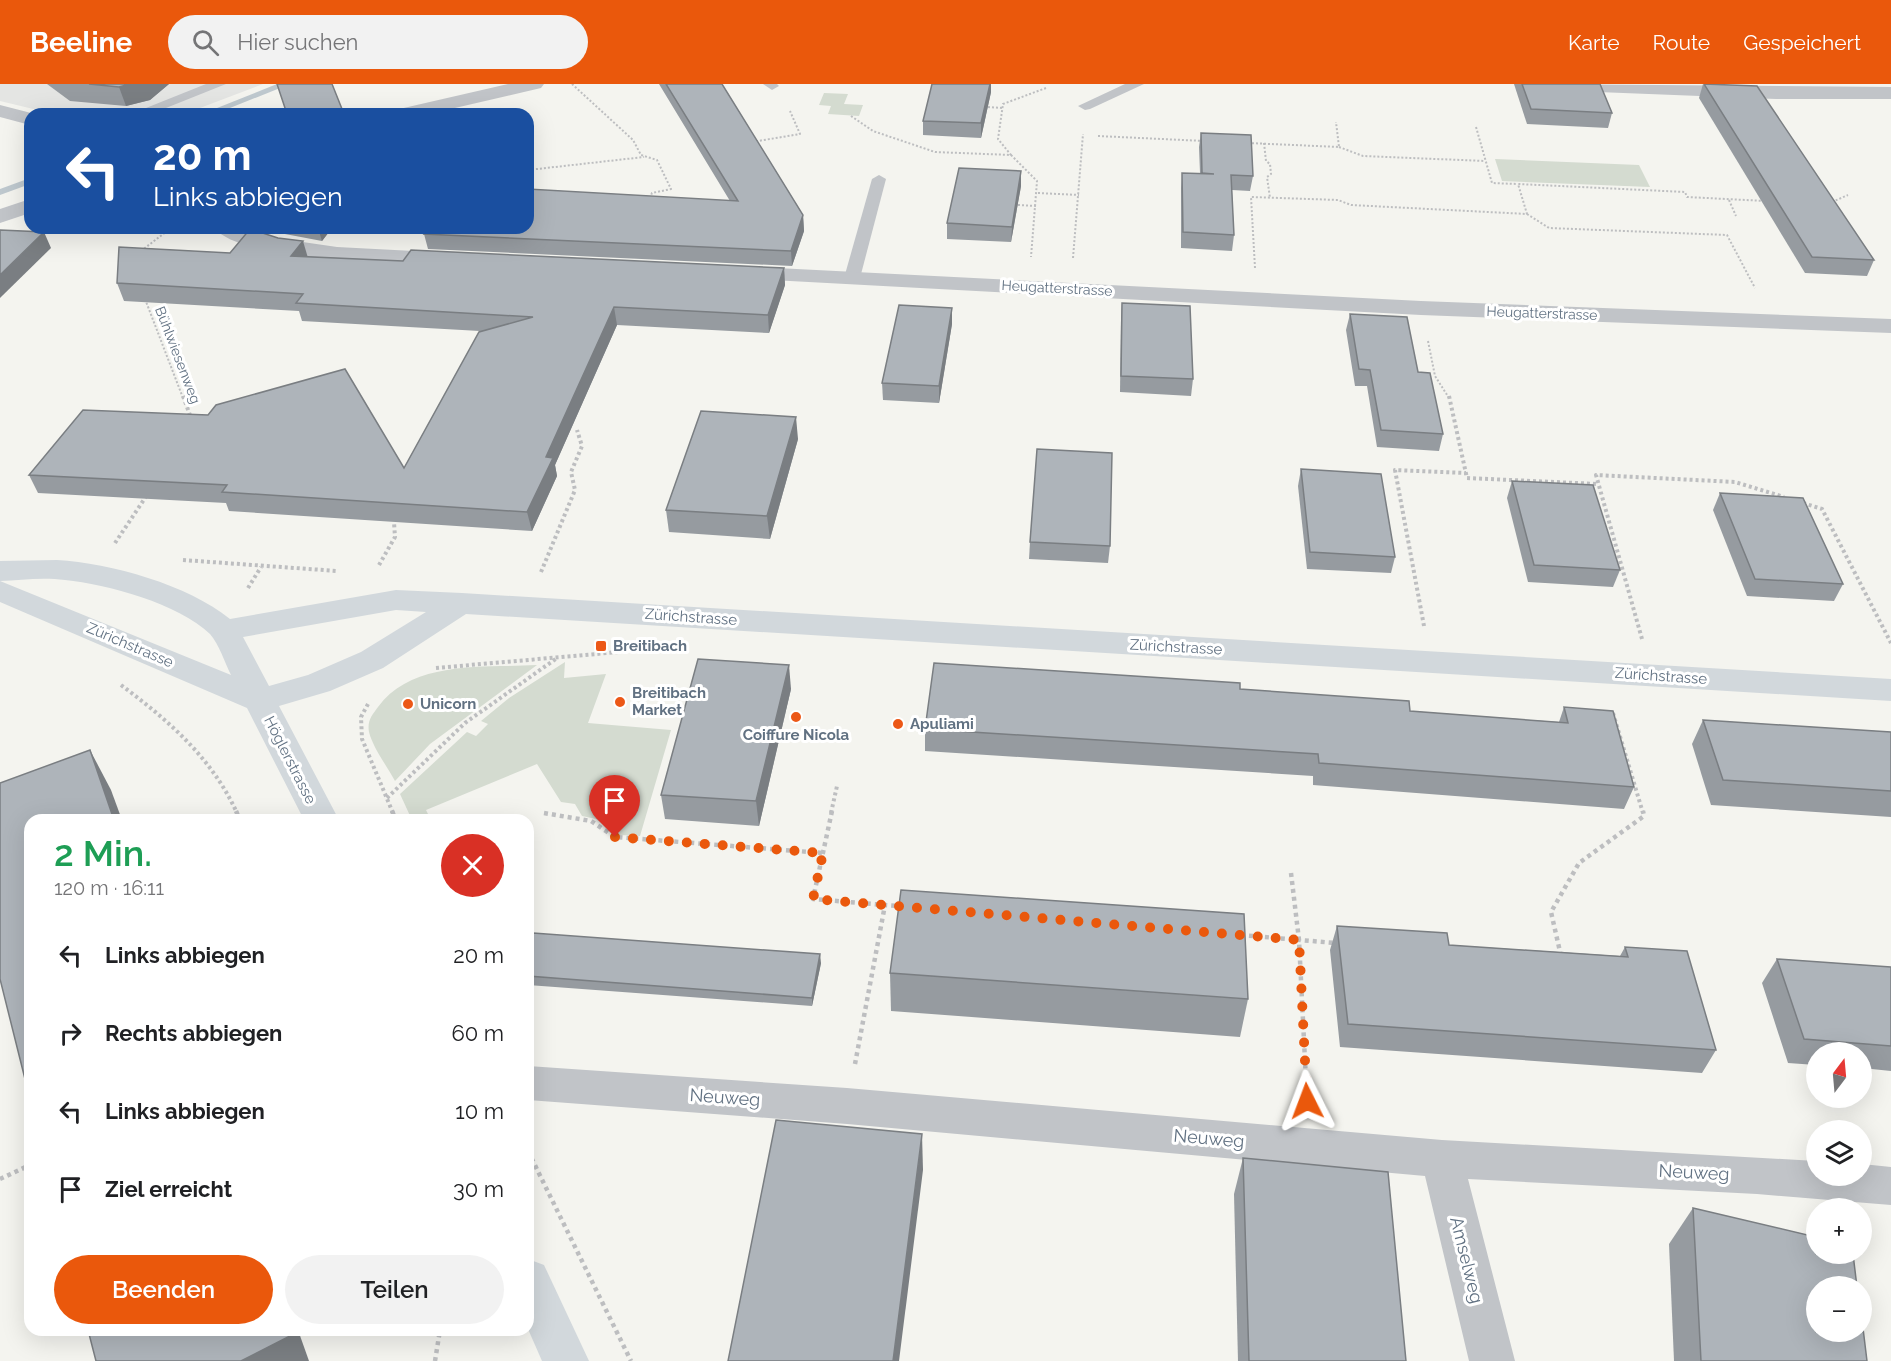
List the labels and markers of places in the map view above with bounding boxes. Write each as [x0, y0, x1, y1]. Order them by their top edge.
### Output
place label: Breitibach [613, 637, 687, 655]
marker: Breitibach [594, 639, 608, 653]
place label: Breitibach Market [632, 684, 706, 719]
place label: Unicorn [420, 695, 476, 713]
marker: Breitibach Market [613, 695, 627, 709]
marker: Unicorn [401, 697, 415, 711]
marker: Coiffure Nicola [789, 710, 803, 724]
place label: Apuliami [910, 715, 974, 733]
marker: Apuliami [891, 717, 905, 731]
place label: Coiffure Nicola [743, 726, 850, 744]
pin [589, 775, 640, 837]

